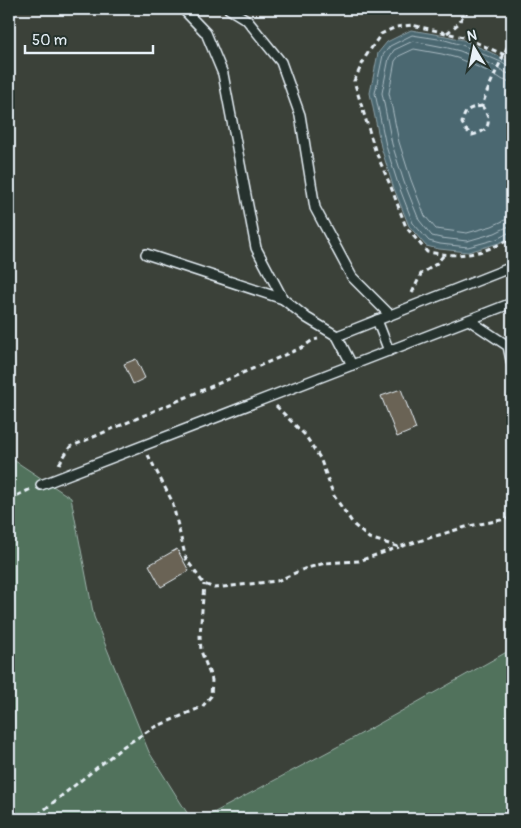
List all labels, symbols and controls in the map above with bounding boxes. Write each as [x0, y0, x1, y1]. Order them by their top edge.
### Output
scale bar [25, 22, 152, 54]
north arrow [448, 22, 498, 72]
text: N [466, 26, 478, 45]
text: 50 m [32, 31, 67, 50]

